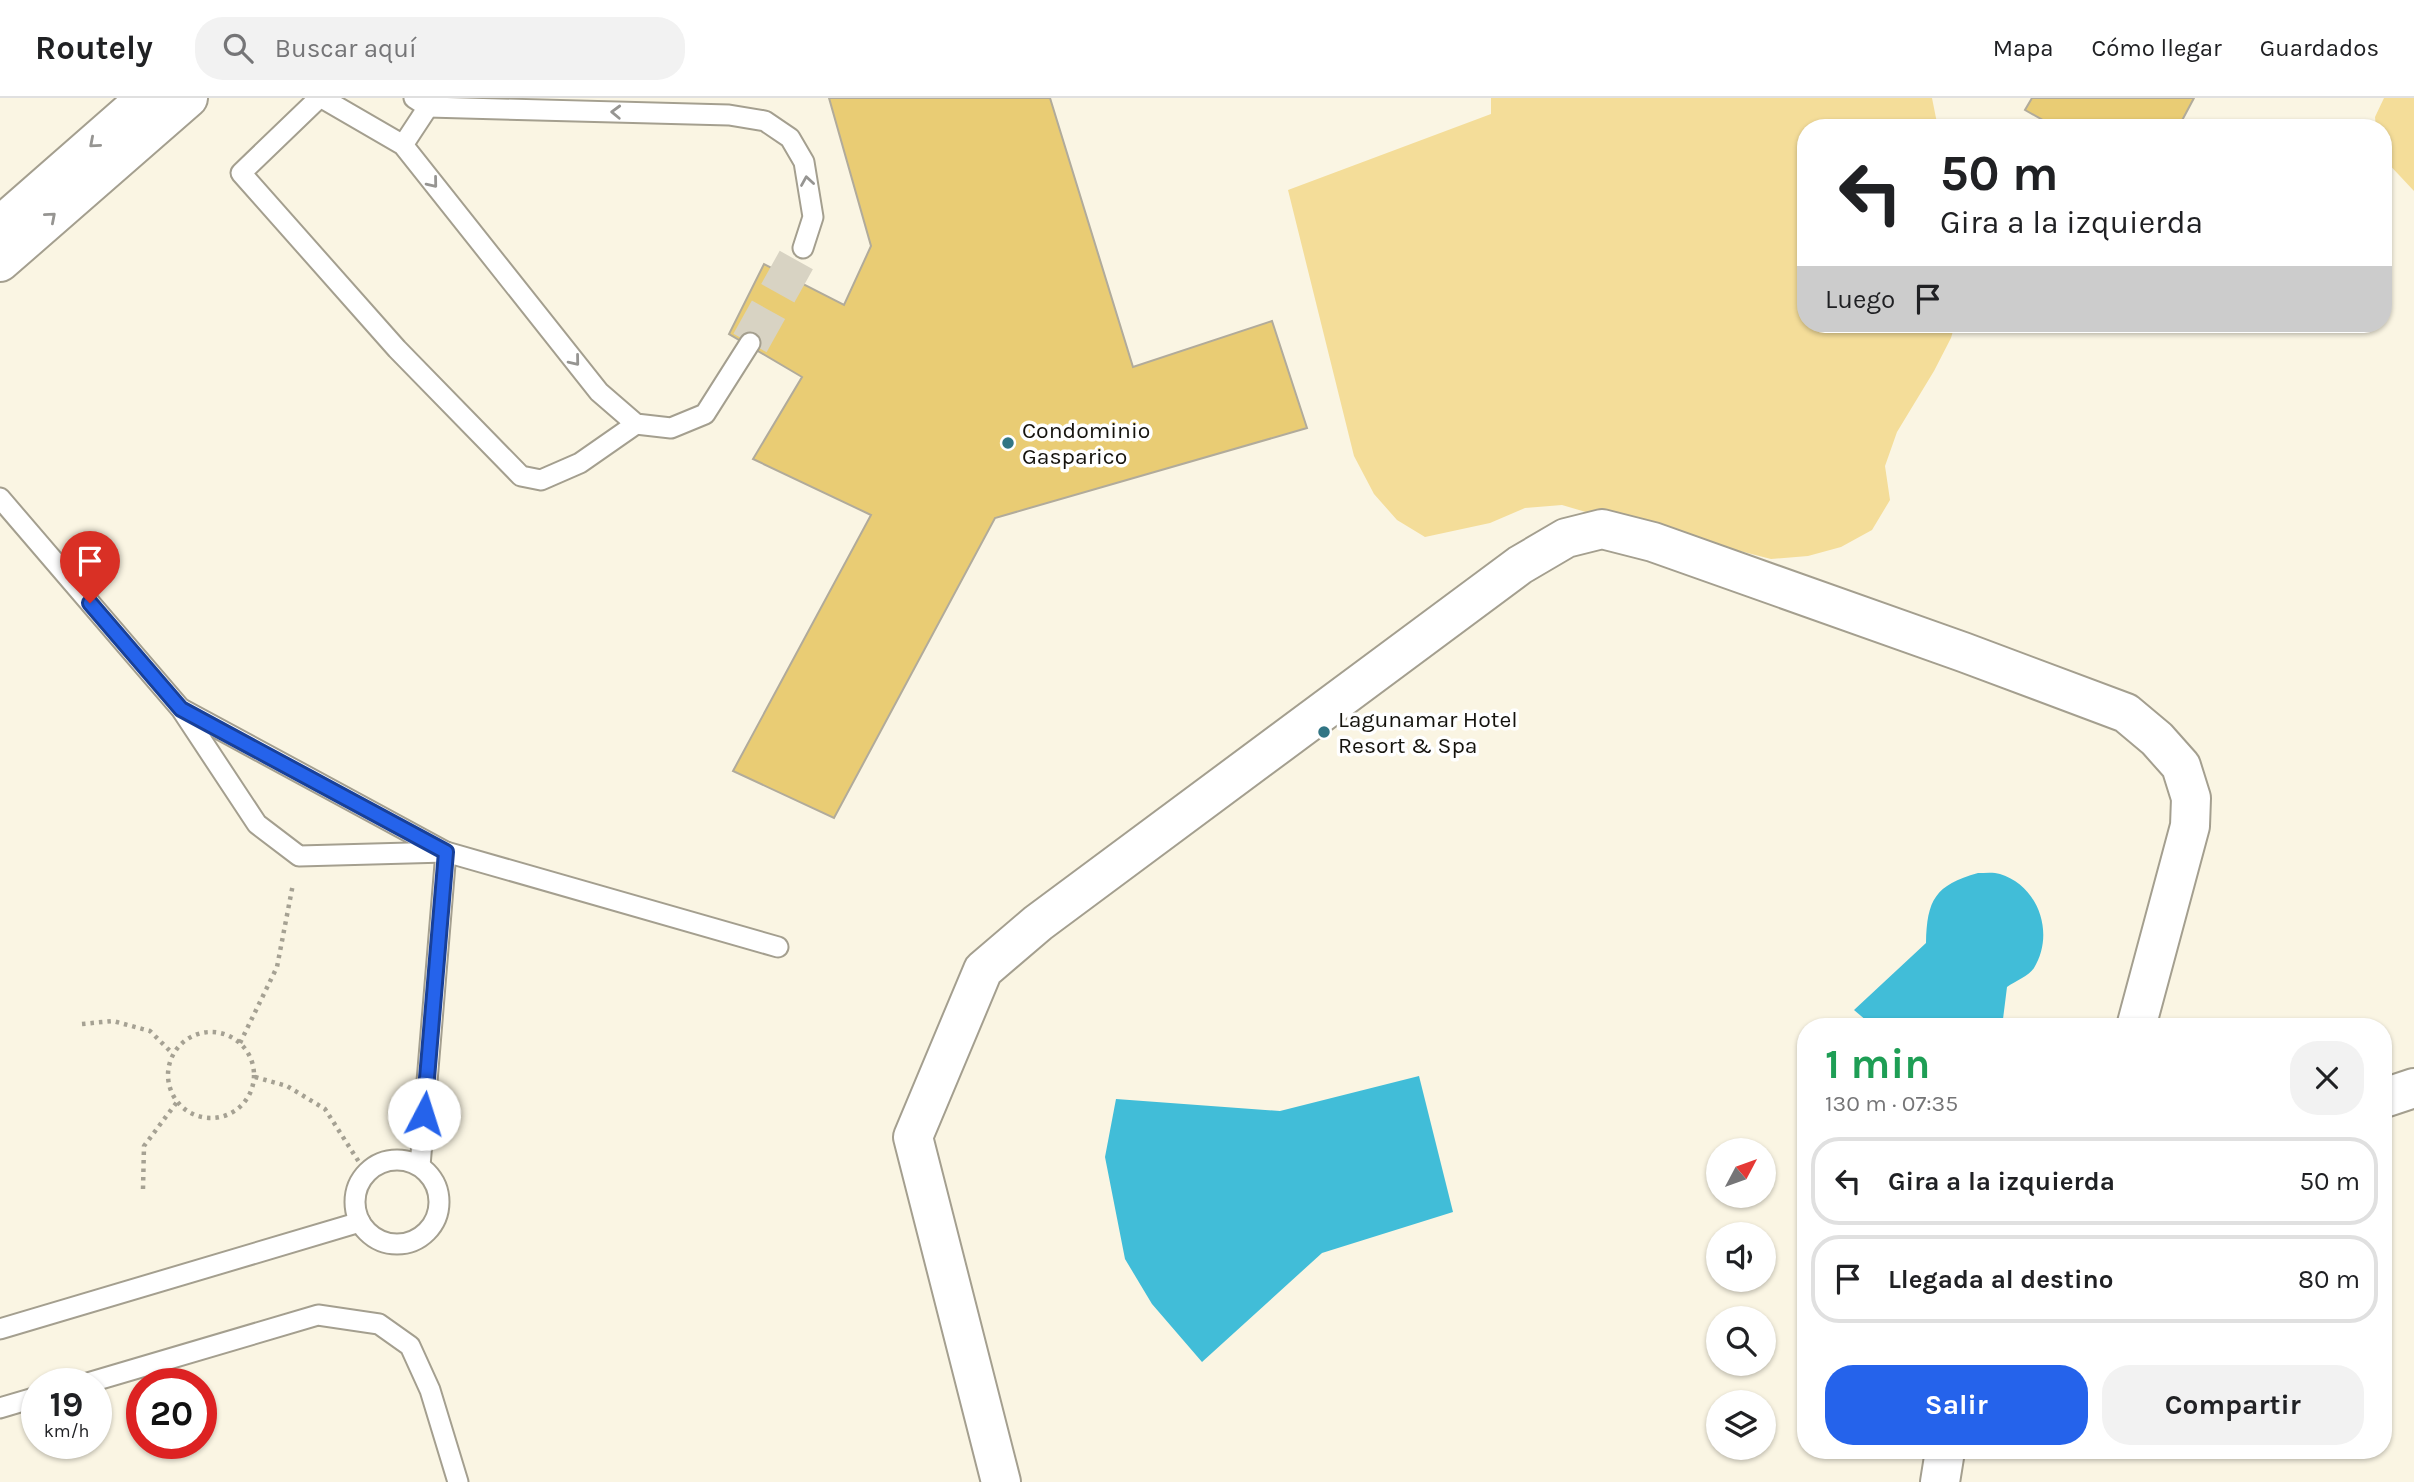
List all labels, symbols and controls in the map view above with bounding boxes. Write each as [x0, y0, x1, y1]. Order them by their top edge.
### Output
search box [195, 17, 685, 80]
text: Routely [35, 29, 153, 67]
icon: search [219, 29, 257, 67]
text: Buscar aquí [275, 33, 417, 64]
text: Mapa [1993, 34, 2053, 62]
text: Cómo llegar [2091, 34, 2222, 62]
text: Guardados [2260, 34, 2379, 62]
one-way arrow [610, 104, 621, 120]
one-way arrow [90, 135, 103, 147]
text: 50 m [1940, 145, 2058, 202]
icon: left [1825, 147, 1916, 238]
one-way arrow [424, 175, 437, 187]
one-way arrow [800, 175, 815, 187]
text: Gira a la izquierda [1940, 204, 2203, 241]
one-way arrow [43, 213, 56, 225]
icon: arrive [1909, 280, 1947, 318]
text: Luego [1825, 284, 1895, 315]
one-way arrow [566, 353, 579, 365]
place label: Condominio Gasparico [1022, 417, 1150, 470]
marker: Condominio Gasparico [1000, 435, 1016, 451]
pin [60, 531, 120, 603]
icon: arrive [71, 542, 109, 580]
place label: Lagunamar Hotel Resort & Spa [1338, 706, 1518, 759]
marker: Lagunamar Hotel Resort & Spa [1316, 724, 1332, 740]
text: 1 min [1825, 1039, 1930, 1089]
button: close [2290, 1041, 2364, 1115]
position arrow [387, 1077, 461, 1151]
text: 130 m · 07:35 [1825, 1090, 1958, 1117]
north arrow [1706, 1138, 1776, 1208]
map controls [1706, 1138, 1776, 1460]
icon: left [1829, 1162, 1867, 1200]
text: Gira a la izquierda [1888, 1166, 2115, 1197]
text: 50 m [2299, 1166, 2360, 1197]
button: sound [1706, 1222, 1776, 1292]
icon: arrive [1829, 1260, 1867, 1298]
text: Llegada al destino [1888, 1264, 2114, 1295]
text: 80 m [2298, 1264, 2360, 1295]
button: search [1706, 1306, 1776, 1376]
button: Salir [1825, 1365, 2088, 1445]
button: Compartir [2102, 1365, 2364, 1445]
speed limit sign: 20 [126, 1368, 217, 1459]
text: 19 [50, 1384, 83, 1425]
button: layers [1706, 1390, 1776, 1460]
text: km/h [44, 1420, 89, 1442]

